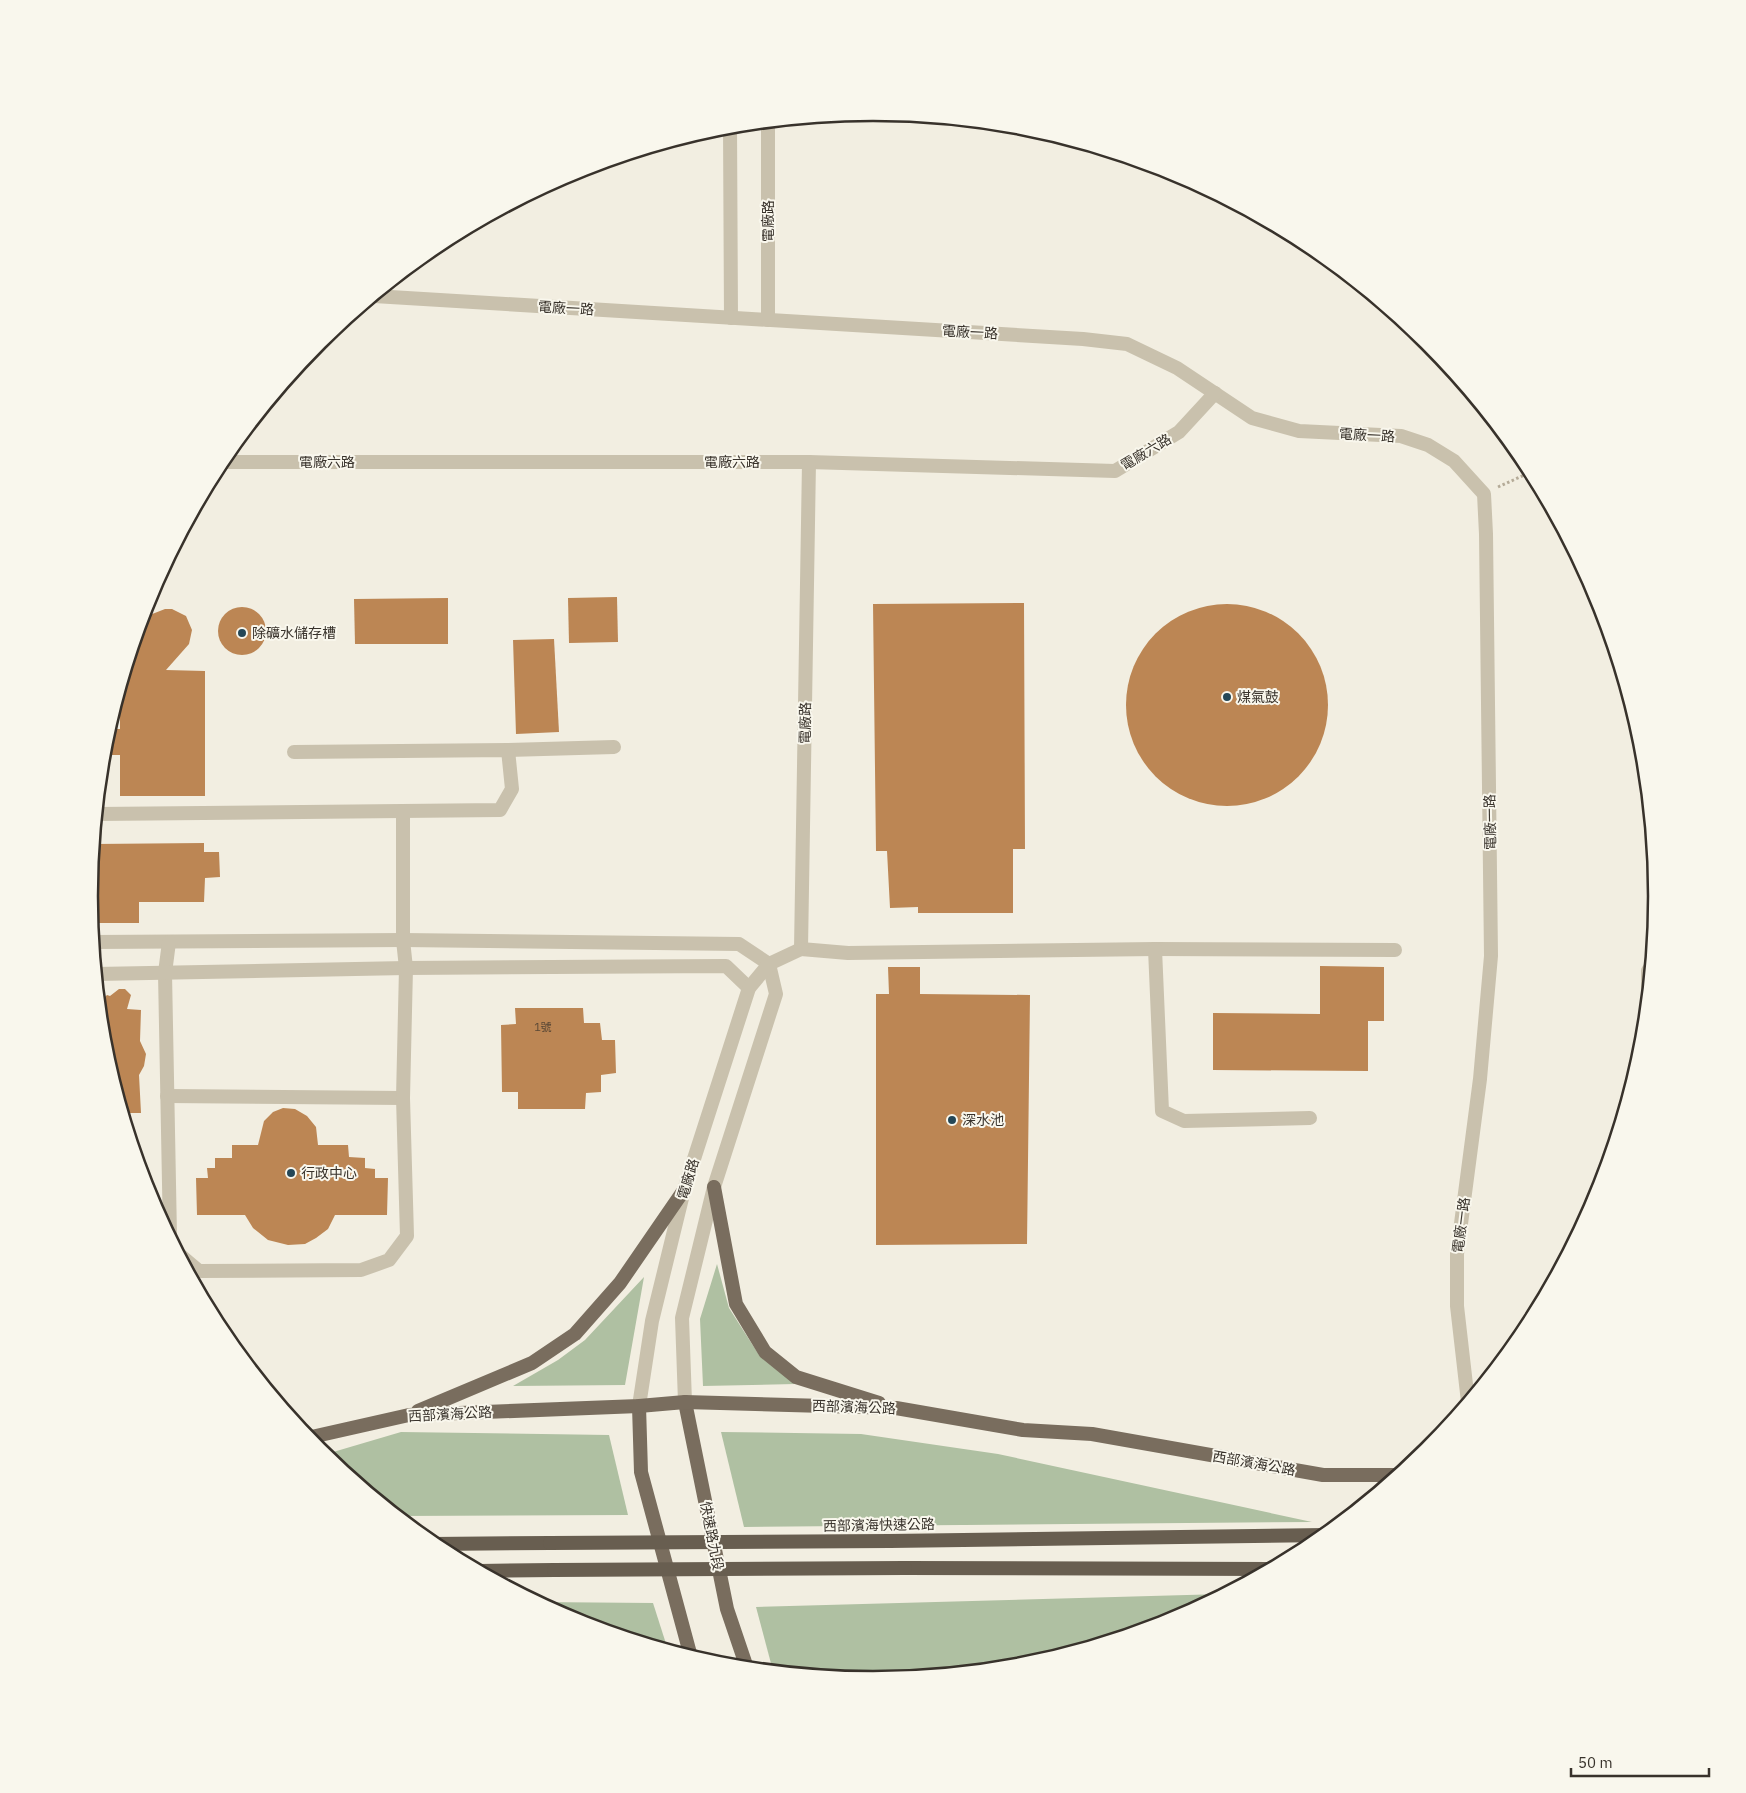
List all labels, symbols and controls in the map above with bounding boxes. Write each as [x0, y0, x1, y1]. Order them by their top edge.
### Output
street label: 電廠路 [759, 200, 777, 242]
street label: 電廠一路 [538, 298, 594, 318]
street label: 電廠一路 [942, 322, 998, 342]
street label: 電廠一路 [1339, 425, 1395, 445]
street label: 電廠六路 [1117, 430, 1175, 474]
street label: 電廠六路 [299, 453, 355, 471]
street label: 電廠六路 [704, 453, 760, 471]
place label: 除礦水儲存槽 [252, 624, 336, 642]
marker: 除礦水儲存槽 [236, 627, 248, 639]
place label: 煤氣鼓 [1237, 688, 1279, 706]
marker: 煤氣鼓 [1221, 691, 1233, 703]
street label: 電廠路 [796, 702, 814, 744]
street label: 電廠一路 [1481, 794, 1499, 850]
house number: 1號 [534, 1020, 552, 1034]
place label: 深水池 [962, 1111, 1004, 1129]
marker: 深水池 [946, 1114, 958, 1126]
street label: 電廠路 [673, 1156, 703, 1202]
place label: 行政中心 [301, 1164, 357, 1182]
marker: 行政中心 [285, 1167, 297, 1179]
street label: 電廠一路 [1449, 1196, 1473, 1254]
street label: 西部濱海公路 [812, 1397, 896, 1417]
street label: 西部濱海公路 [408, 1403, 492, 1425]
street label: 西部濱海公路 [1211, 1447, 1297, 1479]
street label: 快速路九段 [696, 1500, 728, 1572]
street label: 西部濱海快速公路 [823, 1515, 935, 1535]
scale bar [1571, 1746, 1708, 1778]
text: 50 m [1578, 1753, 1613, 1772]

